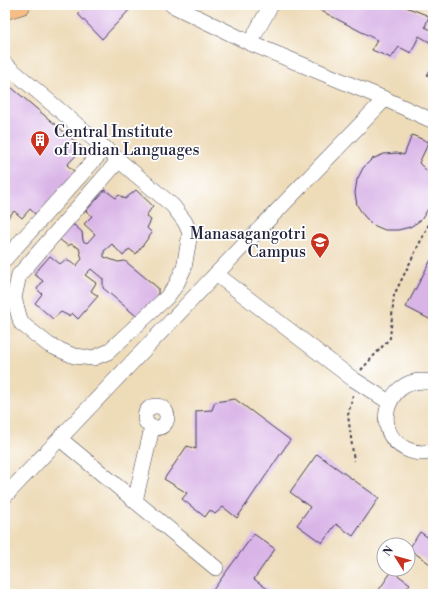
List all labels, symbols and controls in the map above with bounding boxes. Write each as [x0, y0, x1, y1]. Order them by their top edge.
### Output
place label: Central Institute of Indian Languages [54, 122, 200, 160]
building icon: Central Institute of Indian Languages [29, 129, 51, 157]
place label: Manasagangotri Campus [190, 224, 306, 262]
school or university icon: Manasagangotri Campus [309, 231, 331, 259]
north arrow [376, 537, 416, 577]
text: N [381, 544, 397, 559]

